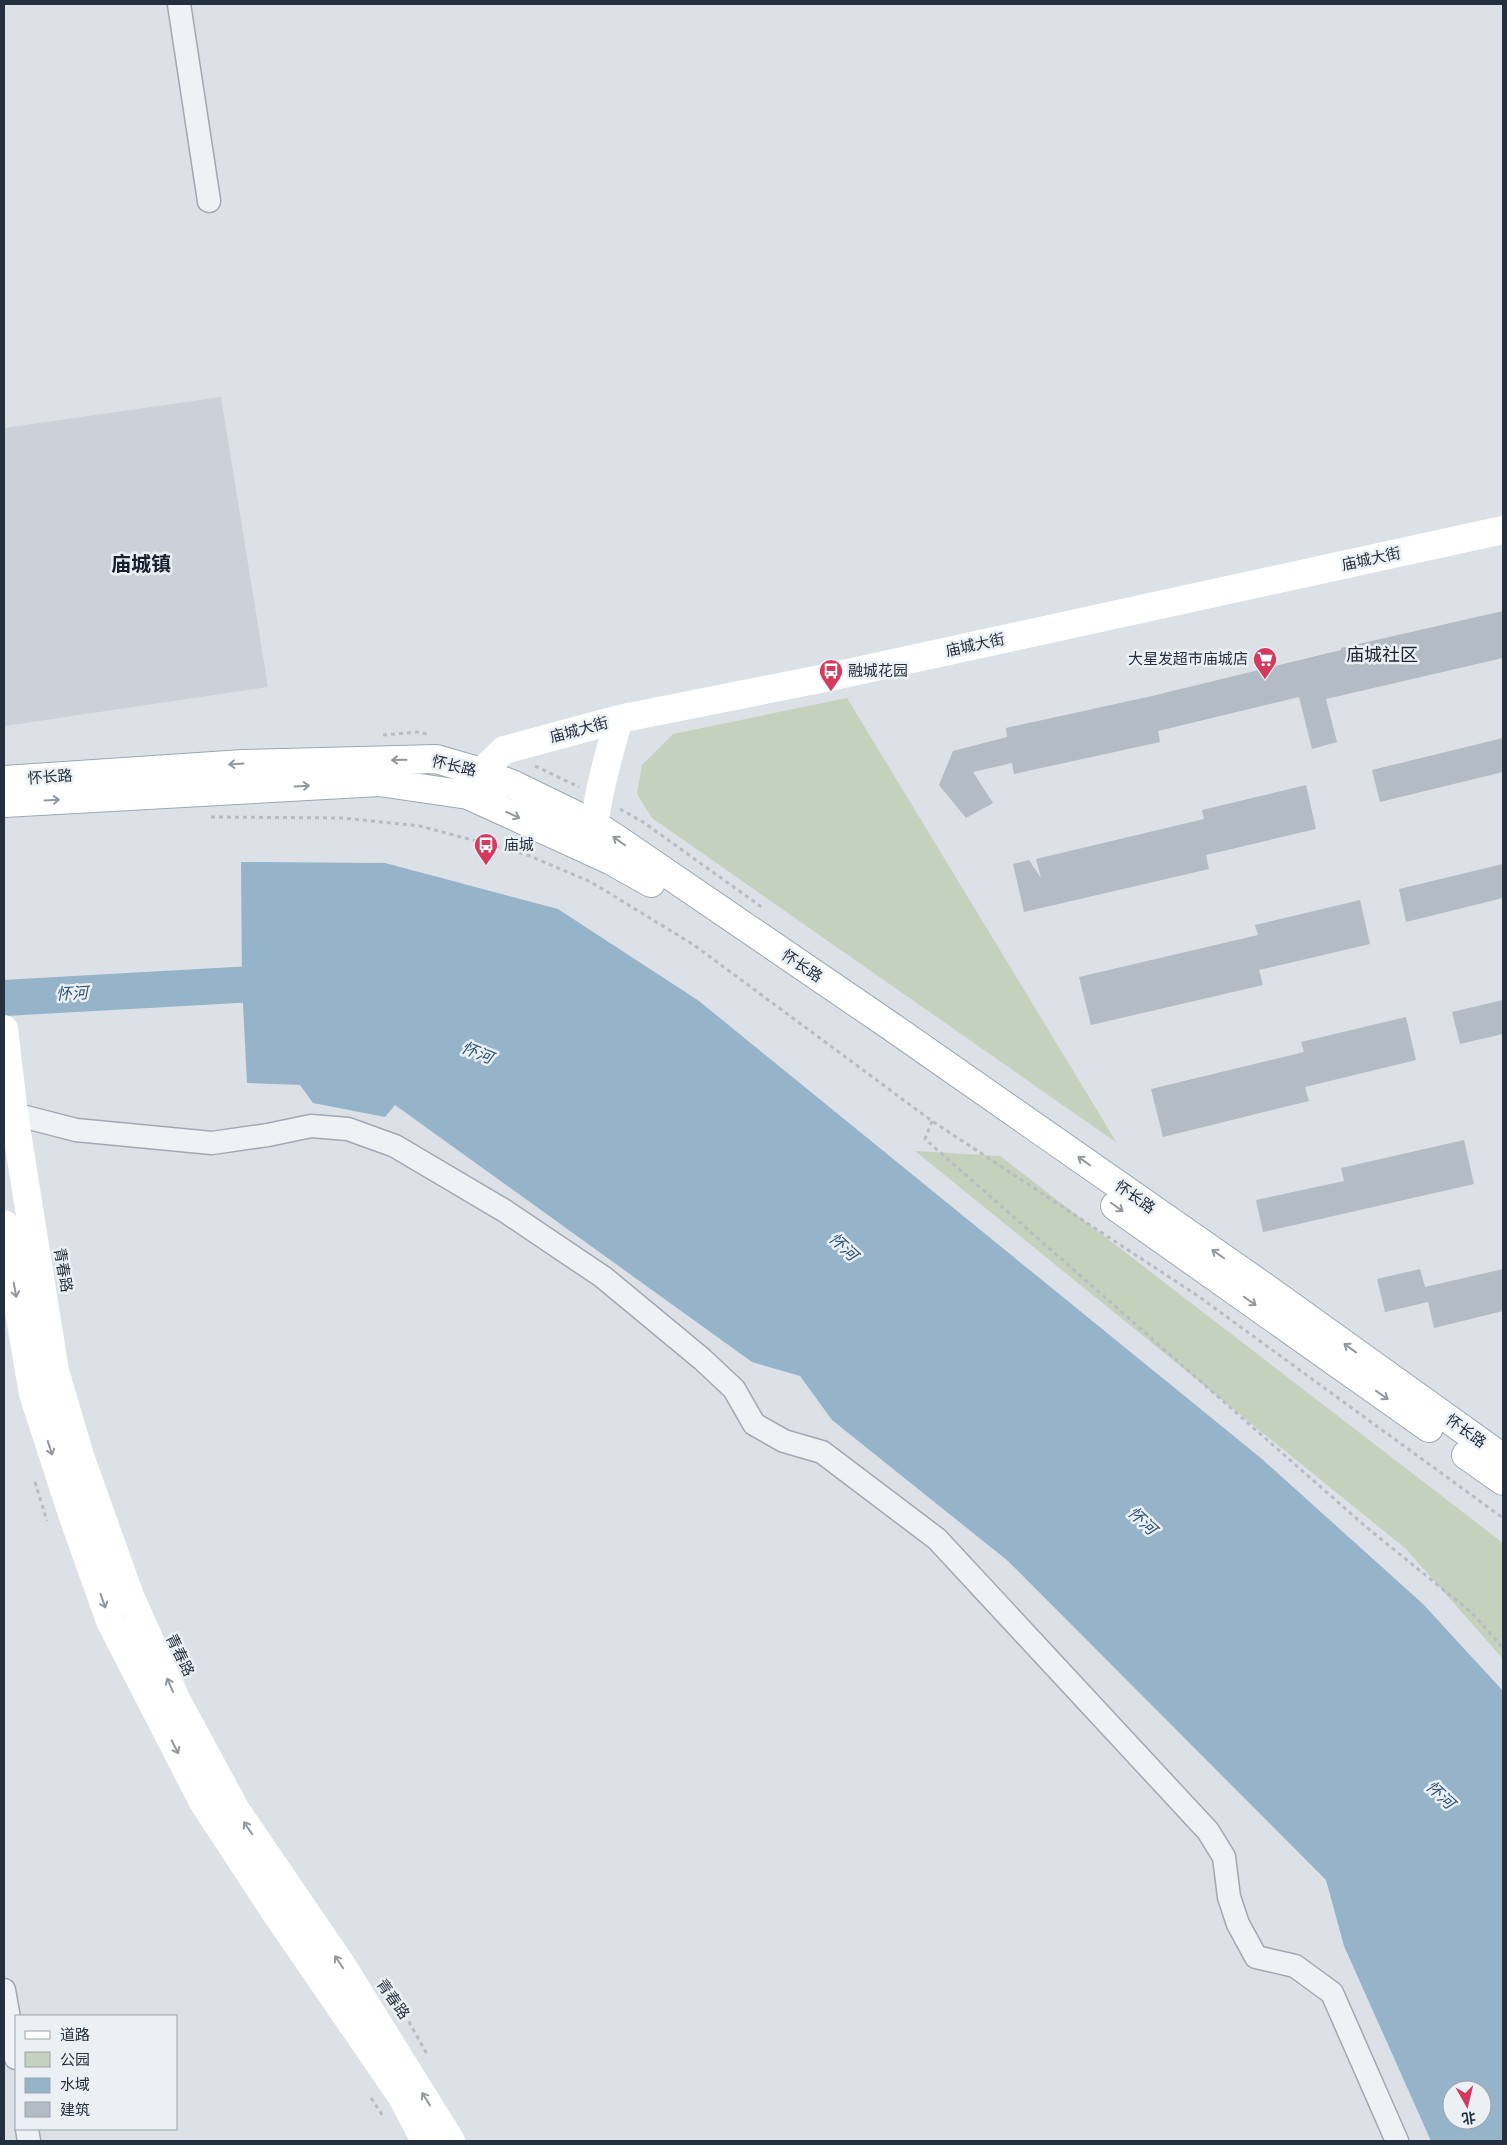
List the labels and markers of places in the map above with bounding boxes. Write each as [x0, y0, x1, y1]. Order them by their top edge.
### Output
supermarket icon: 大星发超市庙城店 [1252, 646, 1278, 680]
place label: 大星发超市庙城店 [1128, 650, 1248, 668]
bus stop icon: 融城花园 [818, 658, 844, 692]
place label: 融城花园 [848, 662, 908, 680]
bus stop icon: 庙城 [473, 832, 499, 866]
place label: 庙城 [504, 836, 534, 854]

